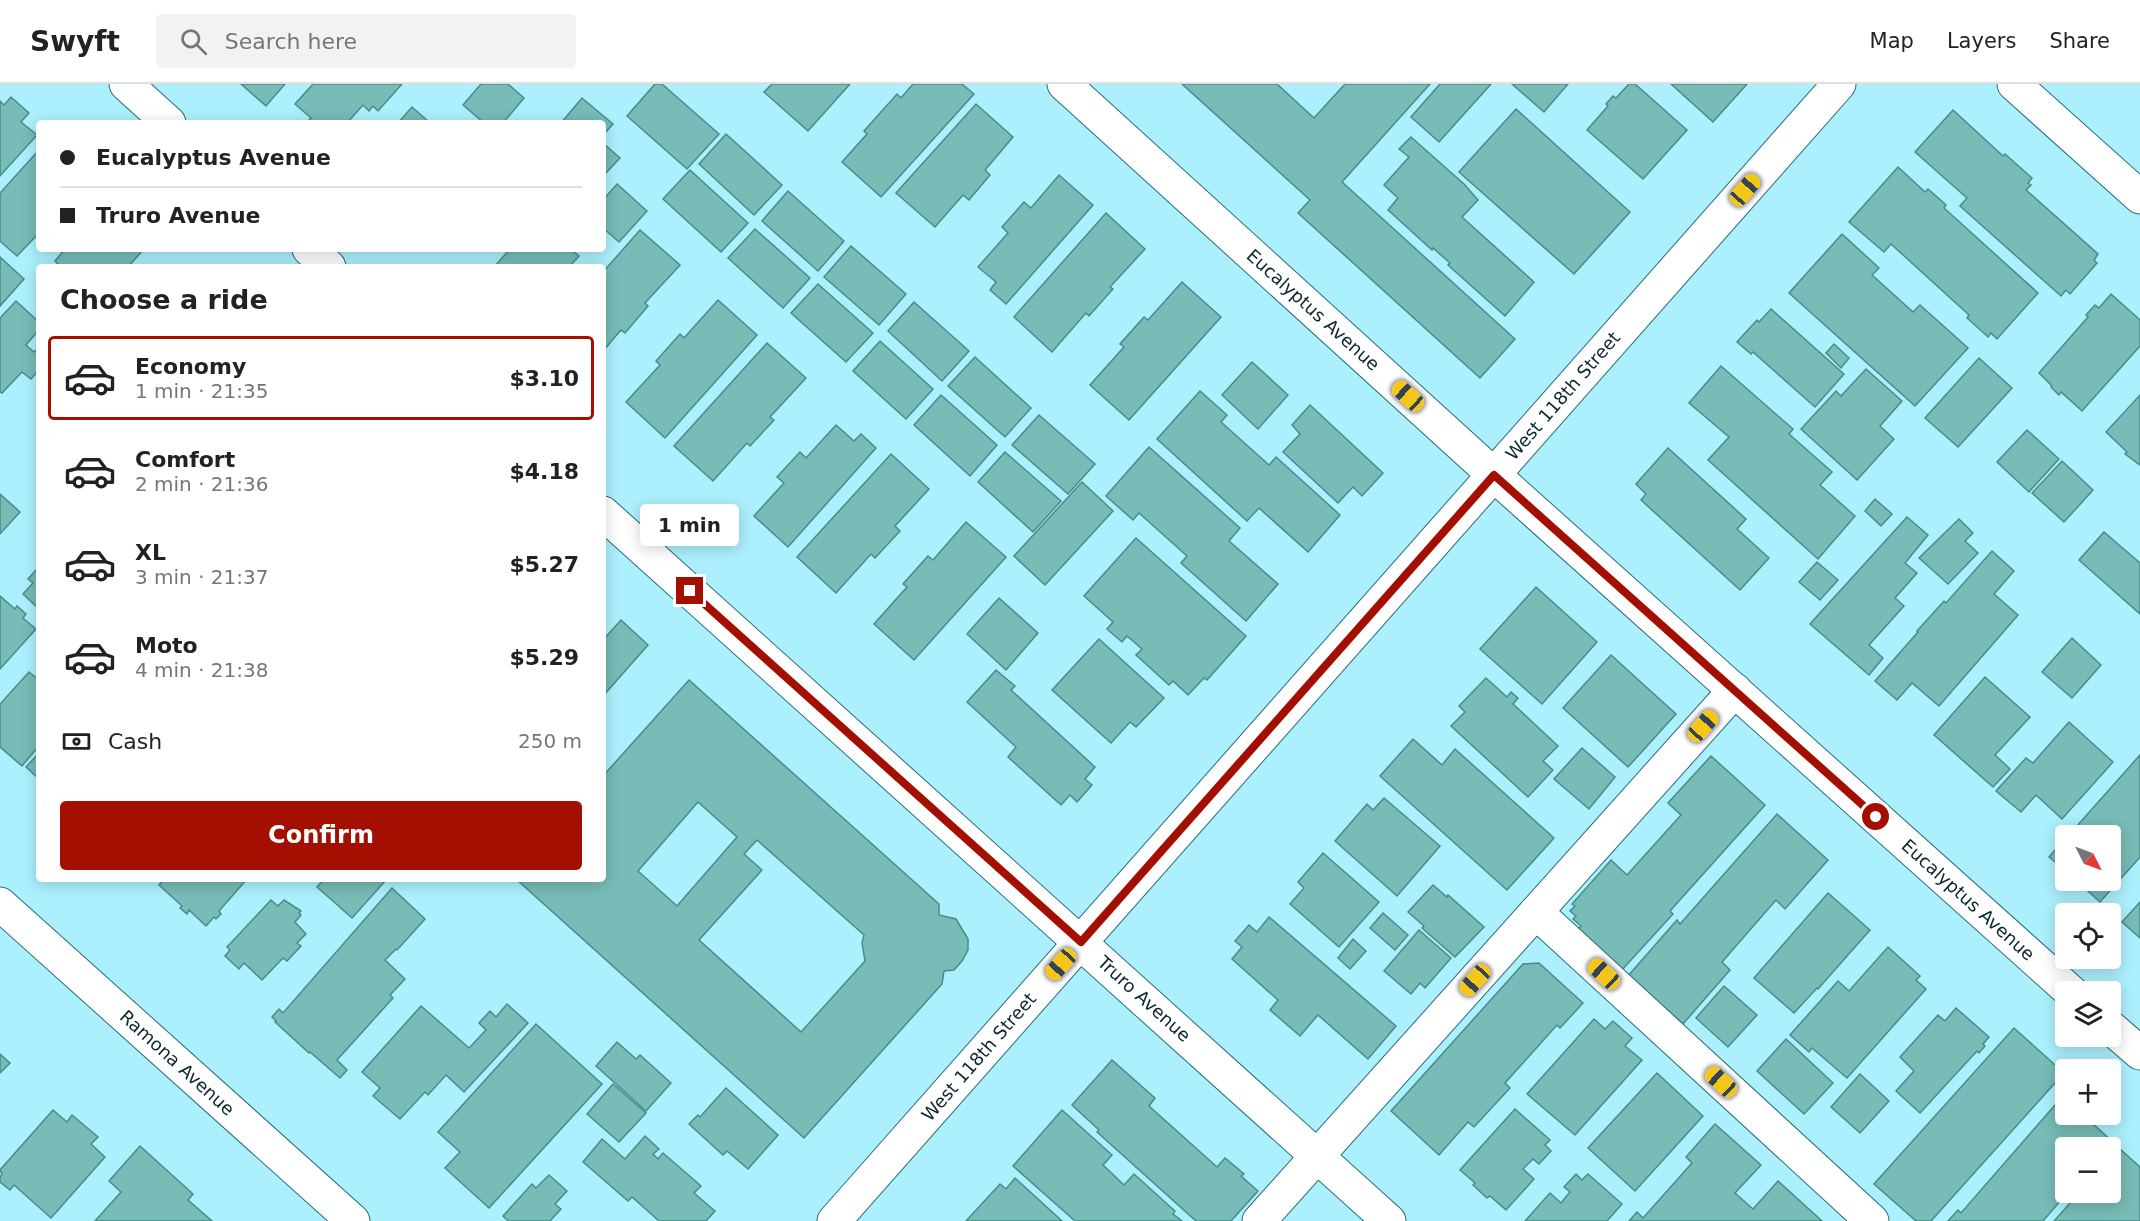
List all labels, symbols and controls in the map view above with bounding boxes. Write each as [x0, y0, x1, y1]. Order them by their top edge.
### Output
search box [156, 14, 576, 68]
text: Swyft [30, 25, 120, 58]
icon: search [177, 25, 210, 58]
text: Search here [225, 29, 357, 54]
text: Map [1870, 29, 1914, 53]
text: Layers [1947, 29, 2016, 53]
text: Share [2049, 29, 2110, 53]
text: Eucalyptus Avenue [96, 145, 331, 170]
car [1726, 171, 1764, 209]
text: Truro Avenue [96, 203, 260, 228]
street label: Eucalyptus Avenue [1243, 245, 1384, 375]
text: Choose a ride [60, 284, 268, 315]
street label: West 118th Street [1501, 327, 1624, 464]
icon: car [63, 351, 117, 405]
text: Economy [135, 354, 246, 379]
text: $3.10 [509, 366, 579, 391]
car [1389, 377, 1427, 415]
text: 1 min · 21:35 [135, 379, 269, 403]
icon: car [63, 444, 117, 498]
text: Comfort [135, 447, 235, 472]
text: $4.18 [509, 459, 579, 484]
text: 2 min · 21:36 [135, 472, 269, 496]
callout: 1 min [640, 504, 740, 546]
text: 1 min [658, 513, 721, 537]
icon: car [63, 537, 117, 591]
text: XL [135, 540, 166, 565]
text: $5.27 [509, 552, 579, 577]
text: 3 min · 21:37 [135, 565, 269, 589]
route end [676, 577, 703, 604]
icon: car [63, 630, 117, 684]
text: Moto [135, 633, 198, 658]
text: $5.29 [509, 645, 579, 670]
text: 4 min · 21:38 [135, 658, 269, 682]
car [1684, 707, 1722, 745]
icon: cash [60, 725, 93, 758]
text: Cash [108, 729, 162, 754]
text: 250 m [518, 729, 582, 753]
button: Confirm [60, 801, 582, 870]
route start [1862, 803, 1889, 830]
north arrow [2055, 825, 2121, 891]
map controls [2055, 825, 2121, 1203]
street label: Eucalyptus Avenue [1898, 835, 2039, 965]
button: locate [2055, 903, 2121, 969]
car [1042, 945, 1080, 983]
street label: Truro Avenue [1093, 951, 1195, 1046]
car [1585, 955, 1623, 993]
car [1456, 961, 1494, 999]
button: layers [2055, 981, 2121, 1047]
street label: West 118th Street [917, 988, 1040, 1125]
street label: Ramona Avenue [116, 1006, 239, 1120]
button: + [2055, 1059, 2121, 1125]
car [1702, 1063, 1740, 1101]
button: − [2055, 1137, 2121, 1203]

